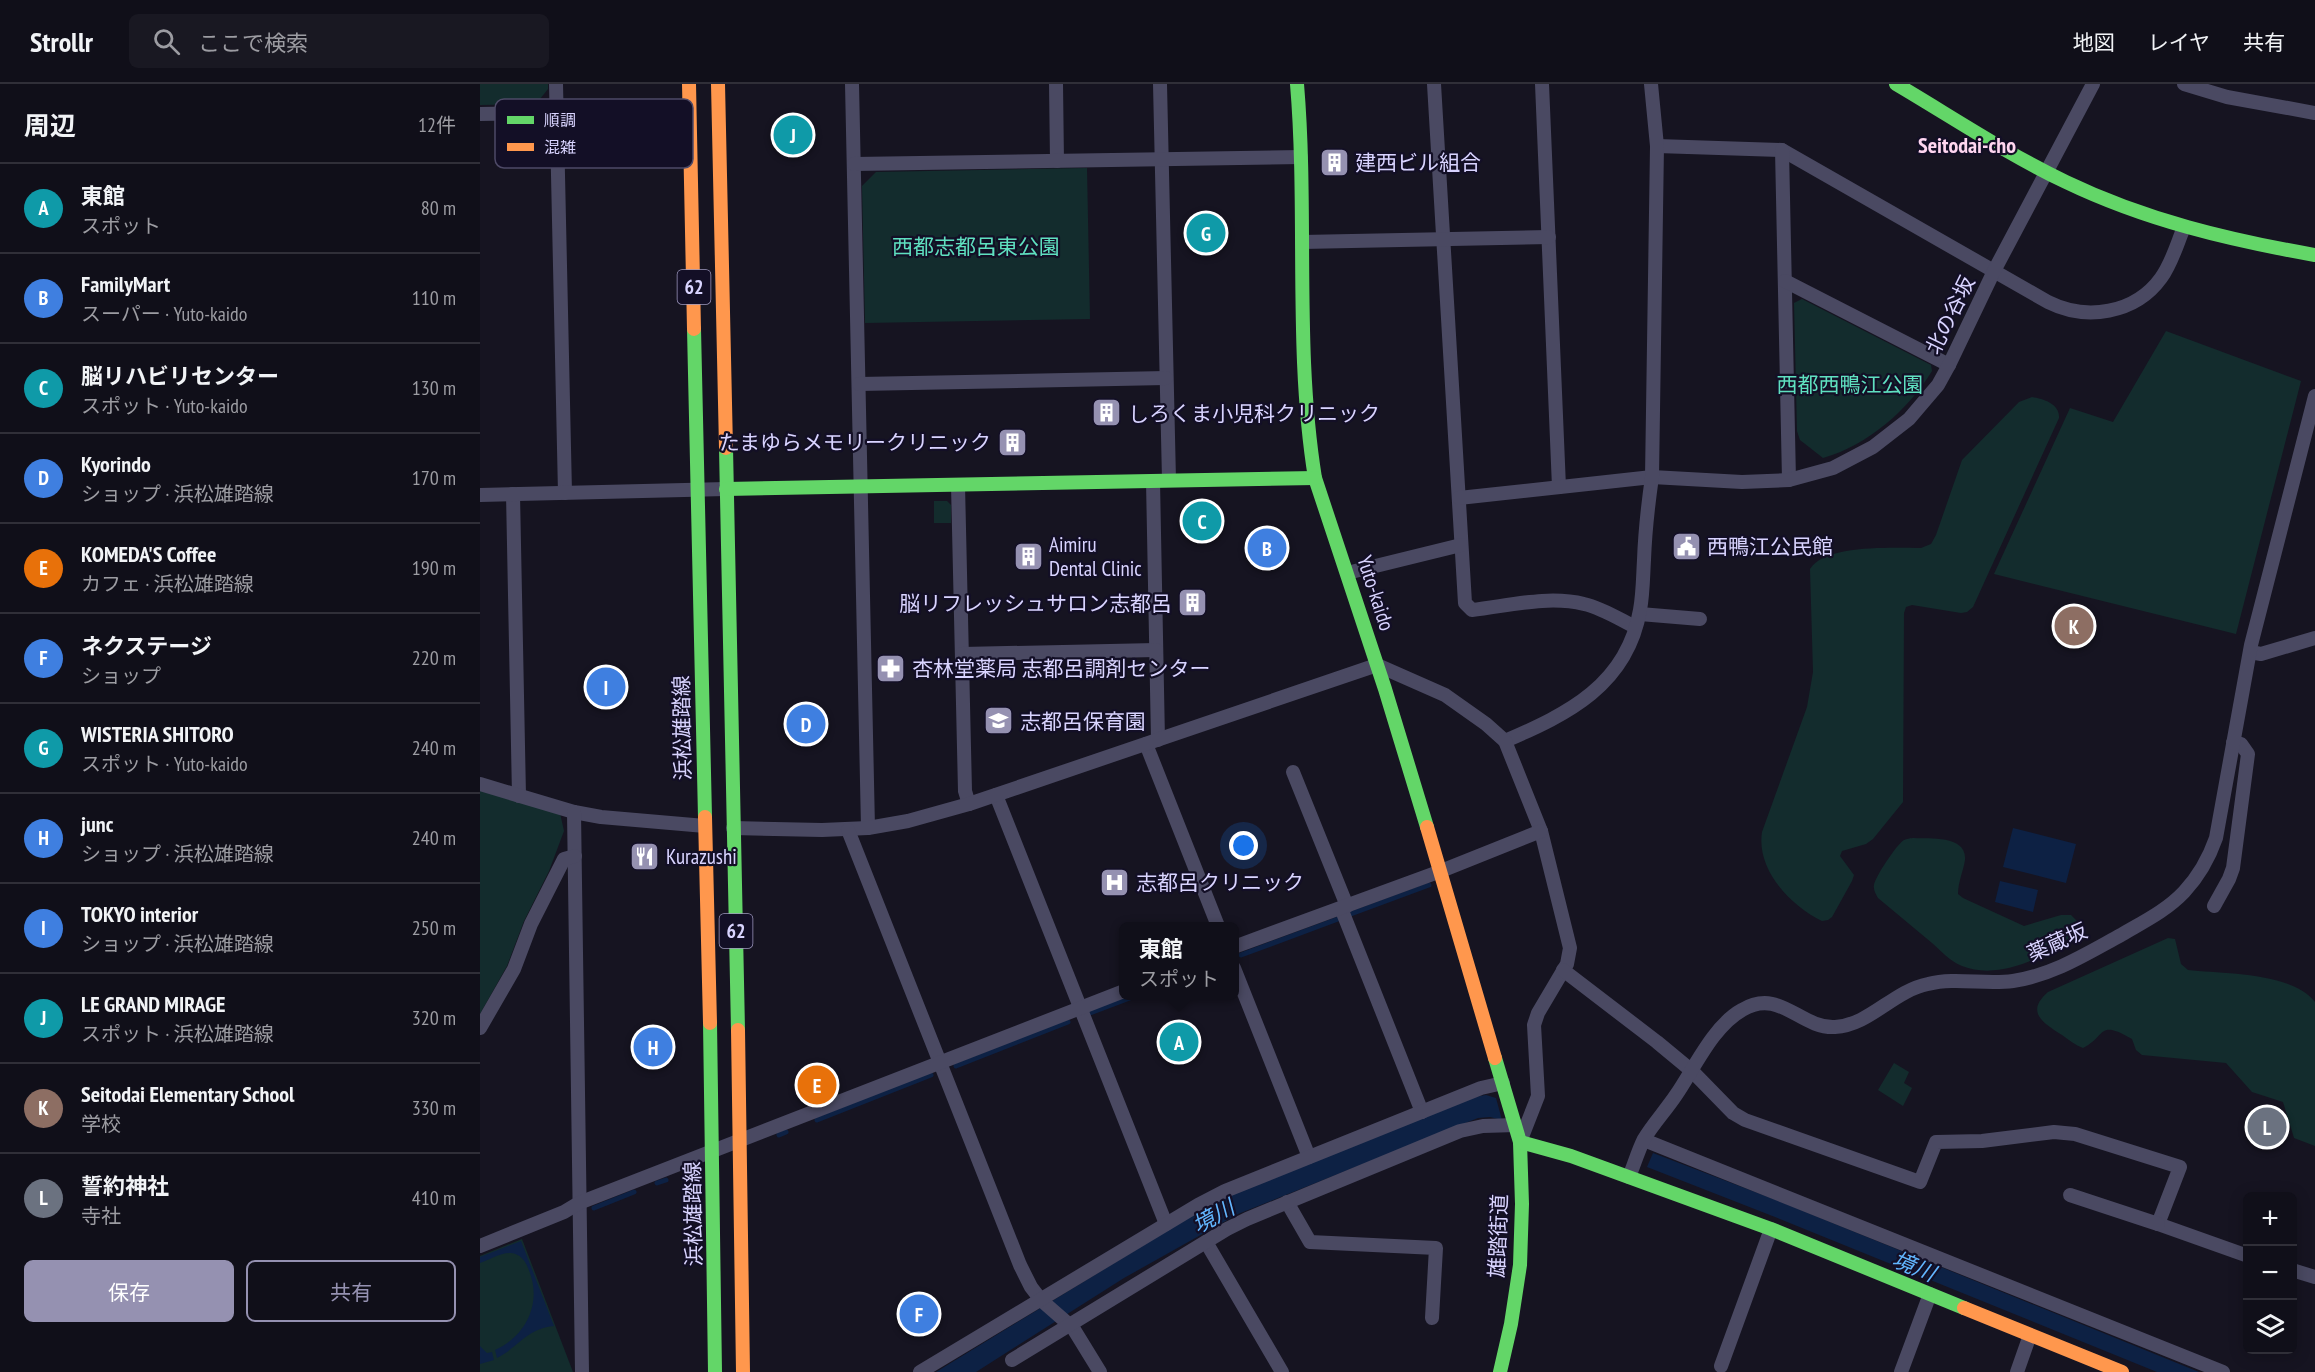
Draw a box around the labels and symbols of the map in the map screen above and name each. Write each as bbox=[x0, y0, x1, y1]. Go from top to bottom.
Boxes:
legend bbox=[495, 99, 693, 168]
text: 順調 bbox=[544, 110, 576, 130]
pin: J bbox=[774, 112, 812, 158]
district label: Seitodai-cho bbox=[1918, 131, 2016, 159]
text: 混雑 bbox=[544, 137, 576, 157]
building icon: 建西ビル組合 bbox=[1318, 146, 1350, 178]
place label: 建西ビル組合 bbox=[1355, 149, 1481, 176]
pin: G bbox=[1186, 210, 1226, 256]
park label: 西都志都呂東公園 bbox=[892, 233, 1060, 260]
road number: 62 bbox=[678, 270, 710, 304]
street label: 北の谷坂 bbox=[1919, 271, 1981, 359]
park label: 西都西鴨江公園 bbox=[1777, 371, 1924, 398]
building icon: しろくま小児科クリニック bbox=[1091, 397, 1123, 429]
place label: しろくま小児科クリニック bbox=[1128, 400, 1380, 427]
building icon: たまゆらメモリークリニック bbox=[996, 426, 1028, 458]
place label: たまゆらメモリークリニック bbox=[719, 429, 991, 456]
pin: C bbox=[1182, 498, 1222, 544]
pin: B bbox=[1248, 526, 1286, 570]
public building icon: 西鴨江公民館 bbox=[1670, 530, 1702, 562]
place label: Aimiru Dental Clinic bbox=[1049, 531, 1142, 582]
place label: 西鴨江公民館 bbox=[1707, 533, 1833, 560]
building icon: Aimiru Dental Clinic bbox=[1012, 540, 1044, 572]
street label: Yuto-kaido bbox=[1351, 552, 1401, 634]
building icon: 脳リフレッシュサロン志都呂 bbox=[1177, 587, 1209, 619]
place label: 脳リフレッシュサロン志都呂 bbox=[899, 590, 1172, 617]
pin: K bbox=[2054, 604, 2094, 648]
pharmacy icon: 杏林堂薬局 志都呂調剤センター bbox=[875, 652, 907, 684]
place label: 杏林堂薬局 志都呂調剤センター bbox=[912, 655, 1210, 682]
pin: I bbox=[586, 664, 626, 710]
street label: 浜松雄踏線 bbox=[668, 675, 696, 781]
pin: D bbox=[786, 702, 826, 746]
school or university icon: 志都呂保育園 bbox=[983, 705, 1015, 737]
place label: 志都呂保育園 bbox=[1020, 708, 1146, 735]
your location bbox=[1229, 831, 1258, 860]
restaurant icon: Kurazushi bbox=[629, 840, 661, 872]
place label: Kurazushi bbox=[666, 843, 737, 870]
hospital icon: 志都呂クリニック bbox=[1099, 866, 1131, 898]
place label: 志都呂クリニック bbox=[1136, 869, 1304, 896]
road number: 62 bbox=[720, 914, 752, 948]
street label: 薬蔵坂 bbox=[2023, 917, 2091, 967]
pin: A bbox=[1160, 1020, 1198, 1064]
pin: H bbox=[634, 1024, 672, 1070]
pin: E bbox=[798, 1062, 836, 1108]
pin: L bbox=[2248, 1104, 2286, 1150]
street label: 浜松雄踏線 bbox=[679, 1161, 707, 1267]
water label: 境川 bbox=[1187, 1192, 1241, 1239]
street label: 雄踏街道 bbox=[1483, 1194, 1513, 1278]
water label: 境川 bbox=[1888, 1245, 1941, 1288]
pin: F bbox=[900, 1292, 938, 1336]

